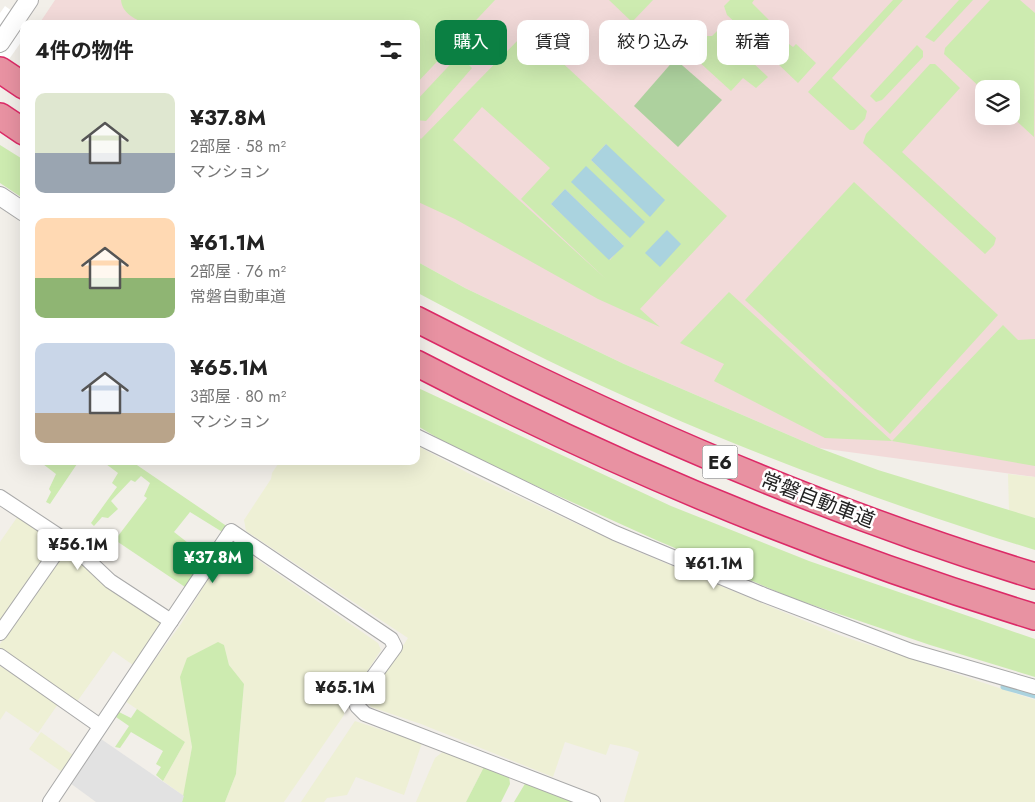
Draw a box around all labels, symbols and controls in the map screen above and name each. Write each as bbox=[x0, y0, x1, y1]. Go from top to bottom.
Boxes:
chip: 購入 bbox=[435, 20, 507, 65]
chip: 賃貸 bbox=[517, 20, 589, 65]
chip: 絞り込み bbox=[599, 20, 707, 65]
chip: 新着 bbox=[717, 20, 789, 65]
text: 4件の物件 bbox=[35, 36, 134, 66]
icon: filters bbox=[377, 36, 405, 64]
map controls bbox=[975, 80, 1020, 125]
button: layers bbox=[975, 80, 1020, 125]
text: ¥37.8M bbox=[190, 103, 266, 133]
icon: home bbox=[75, 113, 135, 173]
text: 2部屋 · 58 m² bbox=[190, 135, 286, 158]
text: マンション bbox=[190, 160, 270, 183]
text: ¥61.1M bbox=[190, 228, 265, 258]
icon: home bbox=[75, 238, 135, 298]
text: 2部屋 · 76 m² bbox=[190, 260, 286, 283]
text: 常磐自動車道 bbox=[190, 285, 286, 308]
text: ¥65.1M bbox=[190, 353, 268, 383]
icon: home bbox=[75, 363, 135, 423]
text: 3部屋 · 80 m² bbox=[190, 385, 286, 408]
text: マンション bbox=[190, 410, 270, 433]
road number: E6 bbox=[702, 446, 738, 478]
street label: 常磐自動車道 bbox=[757, 465, 879, 536]
pin: ¥56.1M bbox=[37, 528, 119, 571]
text: ¥56.1M bbox=[48, 533, 108, 556]
pin: ¥37.8M bbox=[172, 542, 254, 584]
text: ¥37.8M bbox=[184, 546, 242, 569]
pin: ¥61.1M bbox=[673, 548, 755, 590]
text: ¥61.1M bbox=[685, 552, 743, 575]
pin: ¥65.1M bbox=[304, 672, 386, 714]
text: ¥65.1M bbox=[315, 676, 375, 699]

